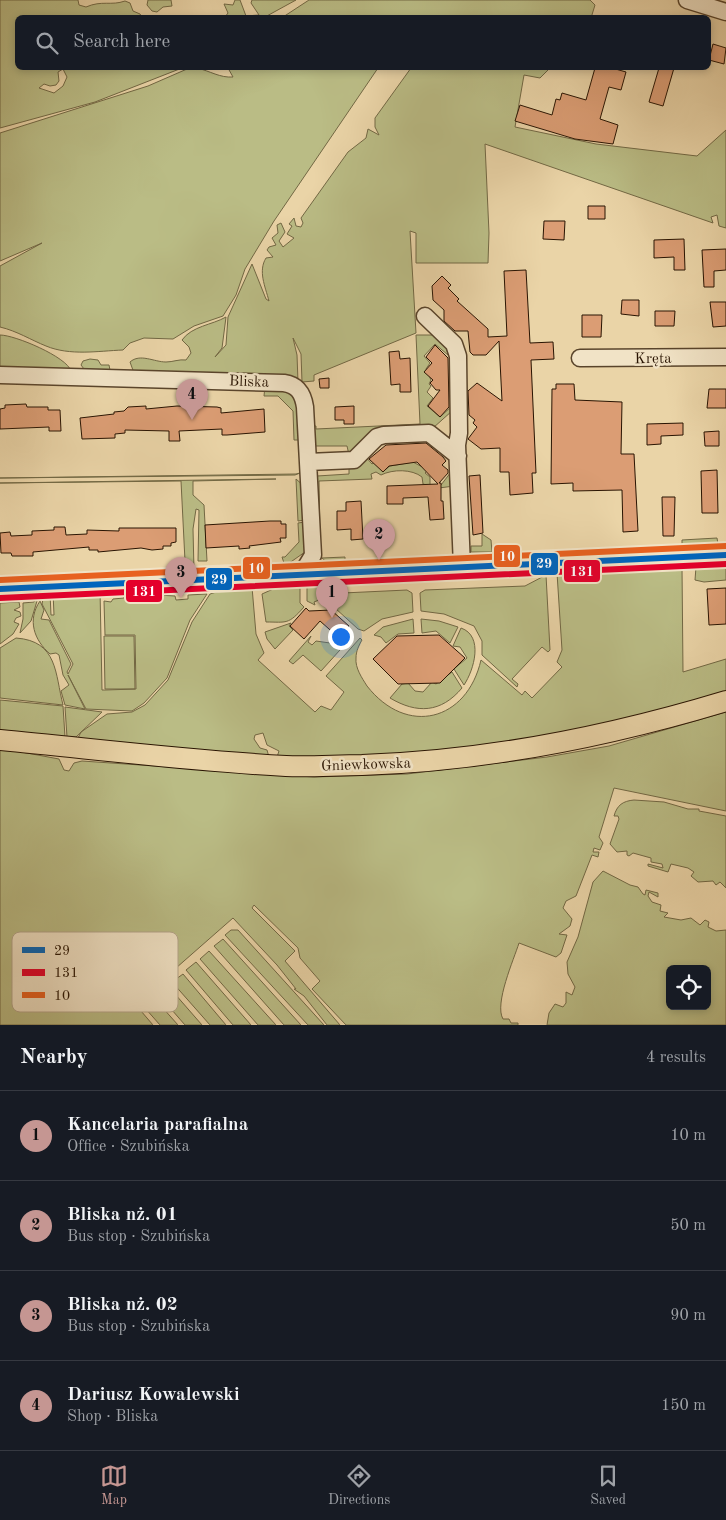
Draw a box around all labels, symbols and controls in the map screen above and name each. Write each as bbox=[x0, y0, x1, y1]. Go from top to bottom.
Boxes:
search box bbox=[15, 15, 711, 70]
icon: search bbox=[33, 29, 61, 57]
text: Search here bbox=[73, 33, 170, 52]
street label: Kręta bbox=[634, 352, 672, 367]
street label: Bliska bbox=[229, 374, 270, 391]
pin: 4 bbox=[176, 379, 208, 420]
pin: 2 bbox=[363, 519, 395, 560]
line badge: 10 bbox=[493, 544, 521, 568]
text: 10 bbox=[499, 550, 515, 564]
line badge: 29 bbox=[530, 552, 559, 576]
line badge: 10 bbox=[242, 556, 271, 580]
pin: 3 bbox=[165, 557, 197, 598]
text: 29 bbox=[536, 557, 552, 571]
line badge: 131 bbox=[563, 559, 601, 583]
text: 10 bbox=[248, 562, 264, 576]
text: 131 bbox=[570, 565, 594, 579]
line badge: 29 bbox=[205, 567, 233, 591]
text: 29 bbox=[211, 573, 227, 587]
pin: 1 bbox=[316, 577, 348, 618]
line badge: 131 bbox=[125, 579, 163, 603]
text: 131 bbox=[132, 585, 156, 599]
your location bbox=[328, 624, 354, 650]
street label: Gniewkowska bbox=[321, 756, 412, 775]
legend bbox=[12, 932, 178, 1012]
text: 29 bbox=[54, 944, 70, 958]
map controls bbox=[666, 965, 711, 1010]
button: locate bbox=[666, 965, 711, 1010]
text: 131 bbox=[54, 966, 78, 980]
text: 10 bbox=[54, 989, 70, 1003]
text: Nearby bbox=[20, 1047, 88, 1068]
text: 4 results bbox=[646, 1050, 706, 1066]
text: Kancelaria parafialna bbox=[67, 1116, 248, 1135]
text: 1 bbox=[31, 1128, 41, 1144]
text: 10 m bbox=[670, 1128, 706, 1144]
text: Office · Szubińska bbox=[67, 1139, 190, 1155]
text: Bliska nż. 01 bbox=[67, 1206, 178, 1225]
text: 2 bbox=[31, 1218, 41, 1234]
text: 50 m bbox=[670, 1218, 706, 1234]
text: Bus stop · Szubińska bbox=[67, 1229, 210, 1245]
text: Bliska nż. 02 bbox=[67, 1296, 178, 1315]
text: 3 bbox=[31, 1308, 41, 1324]
text: 90 m bbox=[670, 1308, 706, 1324]
text: Bus stop · Szubińska bbox=[67, 1319, 210, 1335]
text: Dariusz Kowalewski bbox=[67, 1386, 240, 1405]
text: 4 bbox=[31, 1398, 41, 1414]
text: 150 m bbox=[661, 1398, 706, 1414]
text: Shop · Bliska bbox=[67, 1409, 158, 1425]
tab: Map bbox=[100, 1462, 128, 1509]
tab: Directions bbox=[328, 1462, 390, 1509]
tab: Saved bbox=[590, 1462, 626, 1509]

